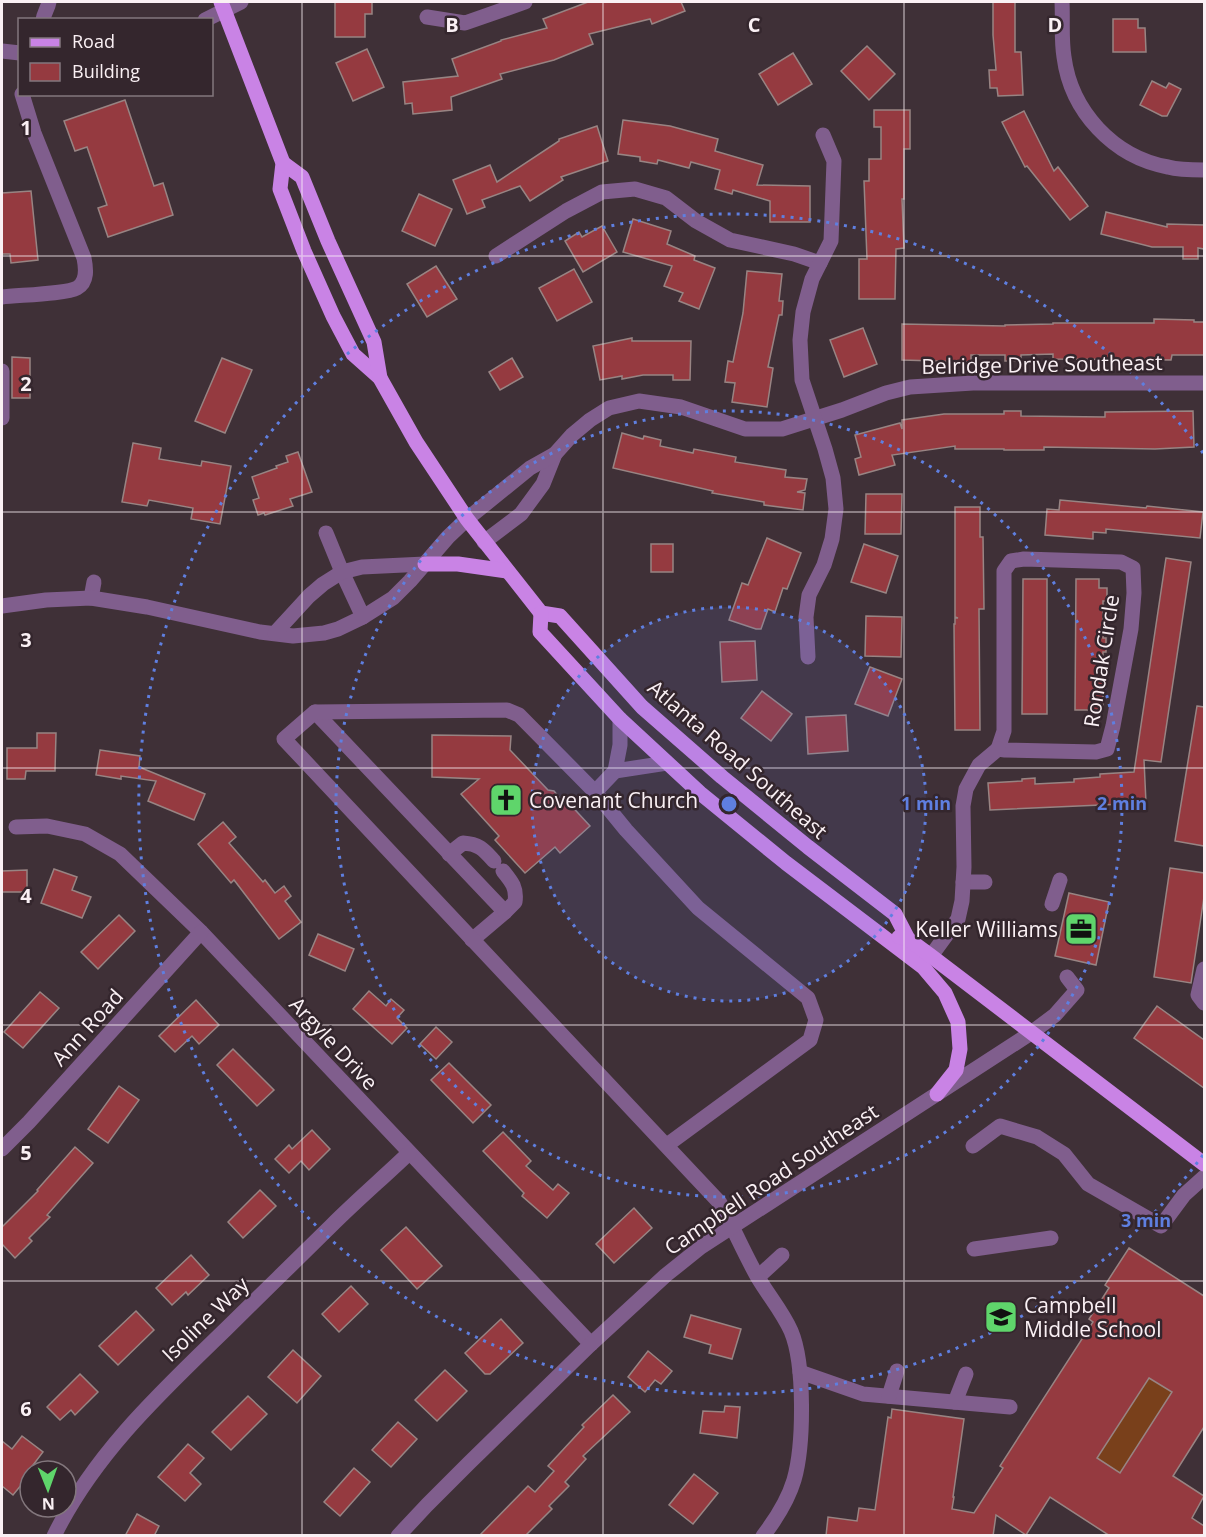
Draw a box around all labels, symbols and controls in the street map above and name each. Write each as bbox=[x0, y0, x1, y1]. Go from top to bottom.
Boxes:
text: B bbox=[445, 11, 459, 38]
text: C bbox=[748, 11, 761, 38]
text: D bbox=[1048, 11, 1062, 38]
legend bbox=[18, 18, 213, 96]
text: Road bbox=[72, 29, 115, 53]
text: Building bbox=[72, 59, 140, 83]
text: 1 bbox=[20, 114, 32, 141]
street label: Belridge Drive Southeast bbox=[921, 348, 1163, 380]
text: 2 bbox=[20, 370, 32, 397]
street label: Rondak Circle bbox=[1077, 593, 1125, 729]
text: 3 bbox=[20, 626, 32, 653]
street label: Atlanta Road Southeast bbox=[642, 673, 834, 845]
church icon: Covenant Church bbox=[488, 782, 524, 818]
place label: Covenant Church bbox=[529, 786, 698, 814]
text: 1 min bbox=[901, 791, 951, 815]
text: 2 min bbox=[1097, 791, 1147, 815]
centre of rings bbox=[719, 794, 739, 814]
text: 4 bbox=[20, 882, 32, 909]
office icon: Keller Williams bbox=[1063, 911, 1099, 947]
place label: Keller Williams bbox=[915, 915, 1058, 943]
street label: Ann Road bbox=[45, 982, 129, 1072]
street label: Argyle Drive bbox=[284, 990, 384, 1096]
street label: Campbell Road Southeast bbox=[659, 1097, 883, 1261]
text: 5 bbox=[20, 1139, 32, 1166]
text: 3 min bbox=[1121, 1208, 1171, 1232]
street label: Isoline Way bbox=[155, 1270, 255, 1368]
place label: Campbell Middle School bbox=[1024, 1291, 1161, 1343]
school or university icon: Campbell Middle School bbox=[983, 1299, 1019, 1335]
text: 6 bbox=[20, 1395, 32, 1422]
north arrow bbox=[18, 1459, 78, 1519]
text: N bbox=[42, 1493, 55, 1515]

